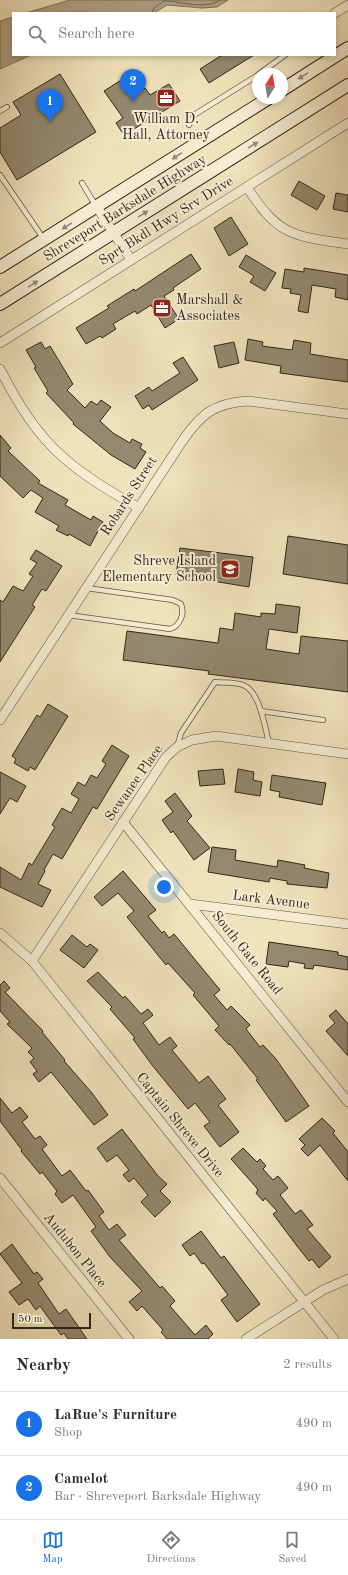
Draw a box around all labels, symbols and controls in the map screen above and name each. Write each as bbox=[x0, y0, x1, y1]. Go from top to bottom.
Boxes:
search box bbox=[12, 12, 336, 56]
icon: search bbox=[26, 23, 48, 45]
text: Search here bbox=[58, 27, 135, 42]
north arrow bbox=[252, 68, 288, 104]
pin: 2 bbox=[120, 69, 146, 102]
one-way arrow bbox=[297, 73, 309, 80]
office icon: William D. Hall, Attorney bbox=[155, 87, 177, 109]
pin: 1 bbox=[37, 89, 63, 122]
place label: William D. Hall, Attorney bbox=[122, 112, 211, 142]
one-way arrow bbox=[248, 141, 258, 149]
street label: Shreveport Barksdale Highway bbox=[41, 152, 209, 264]
one-way arrow bbox=[172, 152, 182, 160]
street label: Sprt Bkdl Hwy Srv Drive bbox=[97, 174, 235, 268]
one-way arrow bbox=[137, 211, 149, 218]
one-way arrow bbox=[61, 222, 73, 229]
one-way arrow bbox=[27, 280, 39, 287]
place label: Marshall & Associates bbox=[176, 293, 243, 323]
office icon: Marshall & Associates bbox=[151, 297, 173, 319]
street label: Robards Street bbox=[98, 454, 160, 538]
place label: Shreve Island Elementary School bbox=[102, 554, 216, 584]
school or university icon: Shreve Island Elementary School bbox=[219, 558, 241, 580]
street label: Sewanee Place bbox=[103, 742, 165, 824]
your location bbox=[154, 877, 174, 897]
street label: Lark Avenue bbox=[232, 888, 310, 912]
street label: South Gate Road bbox=[209, 909, 285, 997]
street label: Captain Shreve Drive bbox=[134, 1070, 226, 1180]
street label: Audubon Place bbox=[41, 1210, 109, 1290]
scale bar bbox=[12, 1311, 91, 1330]
text: 50 m bbox=[18, 1314, 43, 1325]
text: Nearby bbox=[16, 1357, 71, 1374]
text: 2 results bbox=[283, 1358, 332, 1371]
text: LaRue's Furniture bbox=[54, 1408, 177, 1423]
text: 1 bbox=[25, 1417, 33, 1430]
text: 490 m bbox=[295, 1417, 332, 1430]
text: Shop bbox=[54, 1426, 82, 1439]
text: Camelot bbox=[54, 1472, 108, 1487]
text: 2 bbox=[25, 1481, 33, 1494]
text: 490 m bbox=[295, 1481, 332, 1494]
text: Bar · Shreveport Barksdale Highway bbox=[54, 1490, 261, 1503]
tab: Map bbox=[42, 1529, 64, 1567]
tab: Directions bbox=[147, 1529, 195, 1567]
tab: Saved bbox=[278, 1529, 306, 1567]

